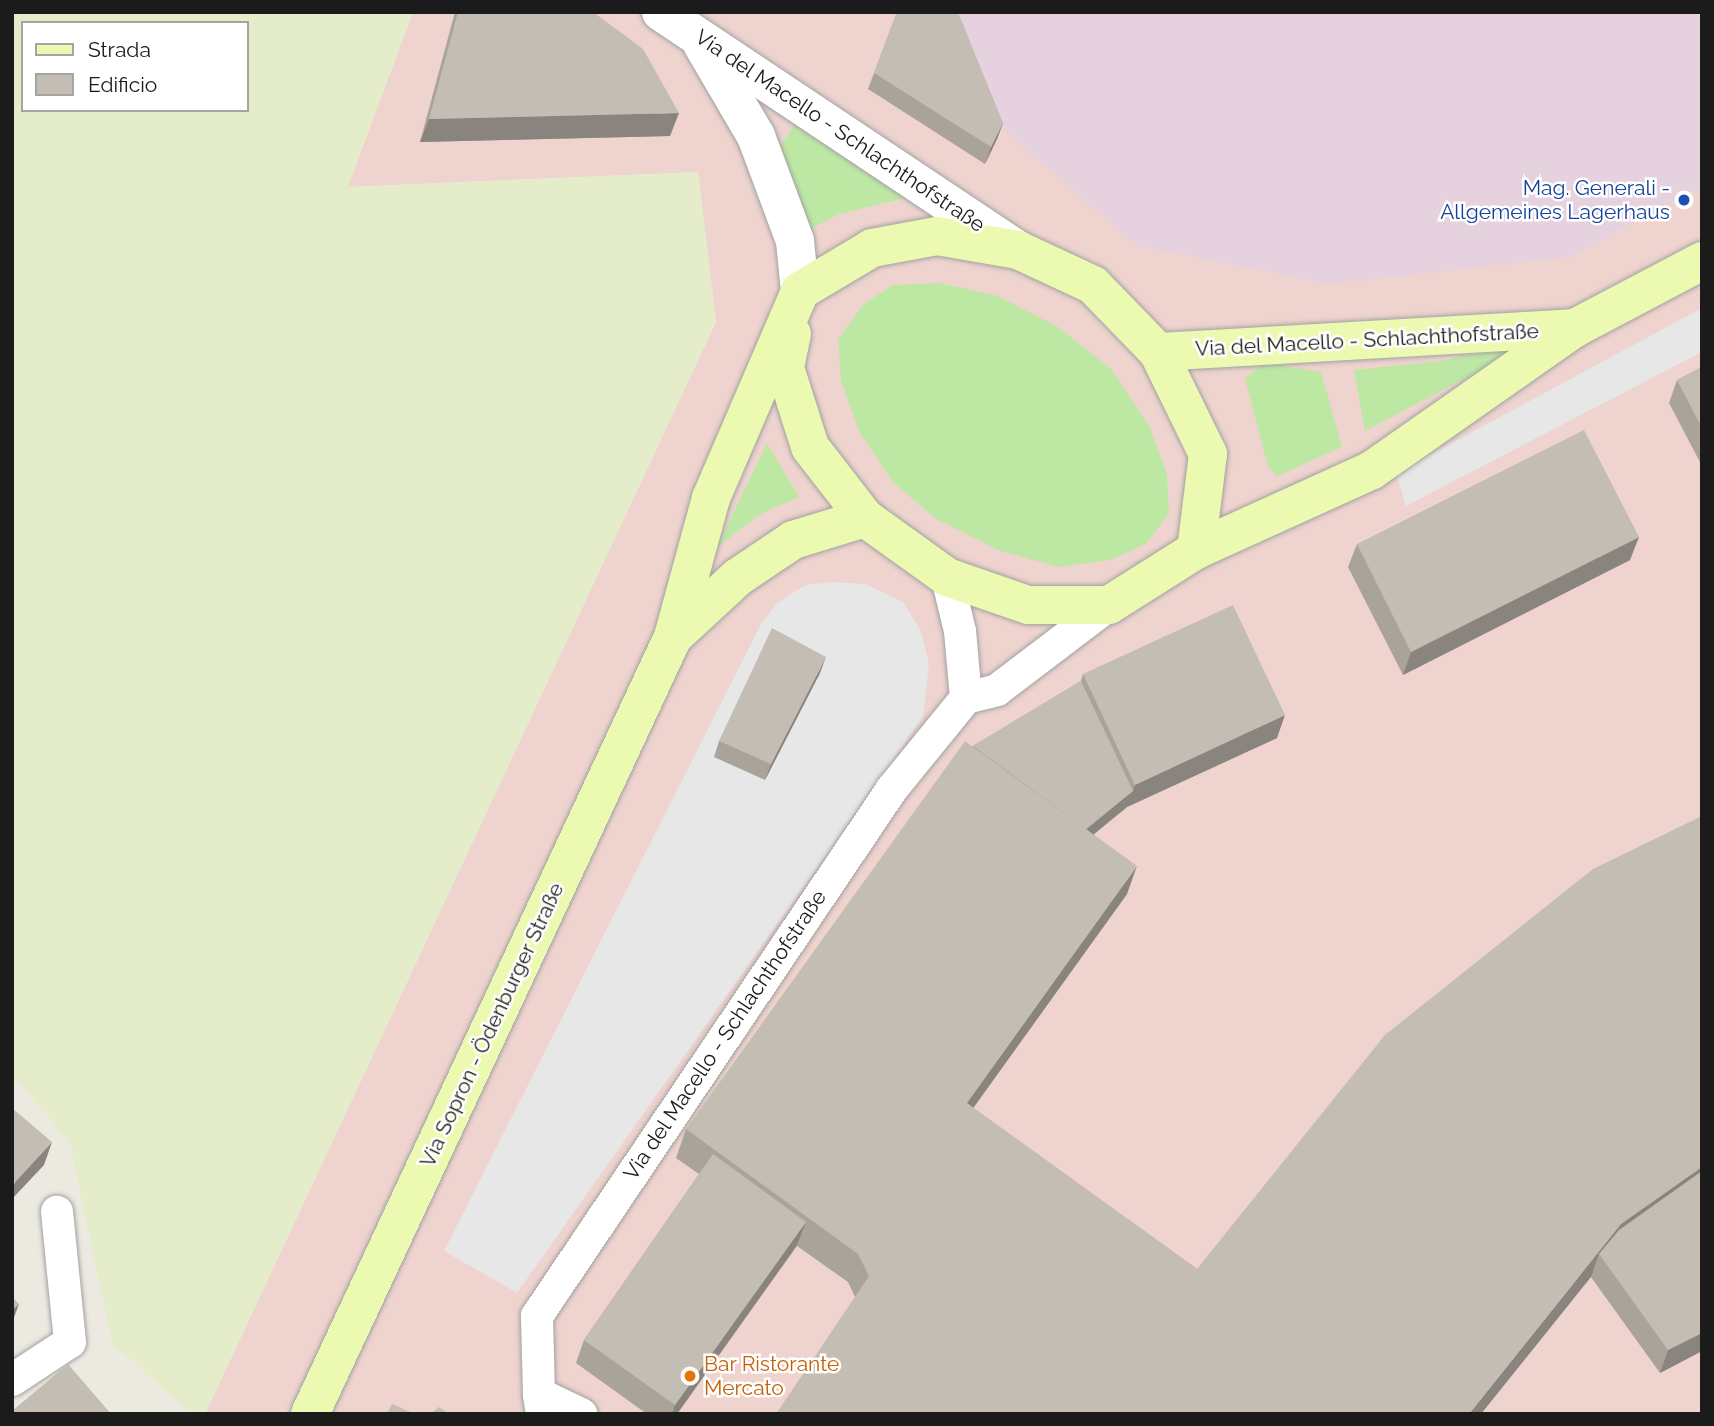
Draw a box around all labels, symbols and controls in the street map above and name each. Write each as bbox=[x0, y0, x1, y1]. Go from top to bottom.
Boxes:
legend bbox=[21, 21, 248, 112]
street label: Via del Macello - Schlachthofstraße bbox=[690, 24, 990, 238]
text: Strada bbox=[88, 37, 151, 62]
text: Edificio bbox=[88, 72, 157, 97]
place label: Mag. Generali - Allgemeines Lagerhaus bbox=[1440, 175, 1670, 225]
marker: Mag. Generali - Allgemeines Lagerhaus bbox=[1676, 192, 1692, 208]
street label: Via del Macello - Schlachthofstraße bbox=[1194, 318, 1540, 362]
street label: Via Sopron - Ödenburger Straße bbox=[415, 879, 569, 1171]
street label: Via del Macello - Schlachthofstraße bbox=[618, 885, 832, 1185]
place label: Bar Ristorante Mercato bbox=[704, 1351, 840, 1401]
marker: Bar Ristorante Mercato bbox=[682, 1368, 698, 1384]

